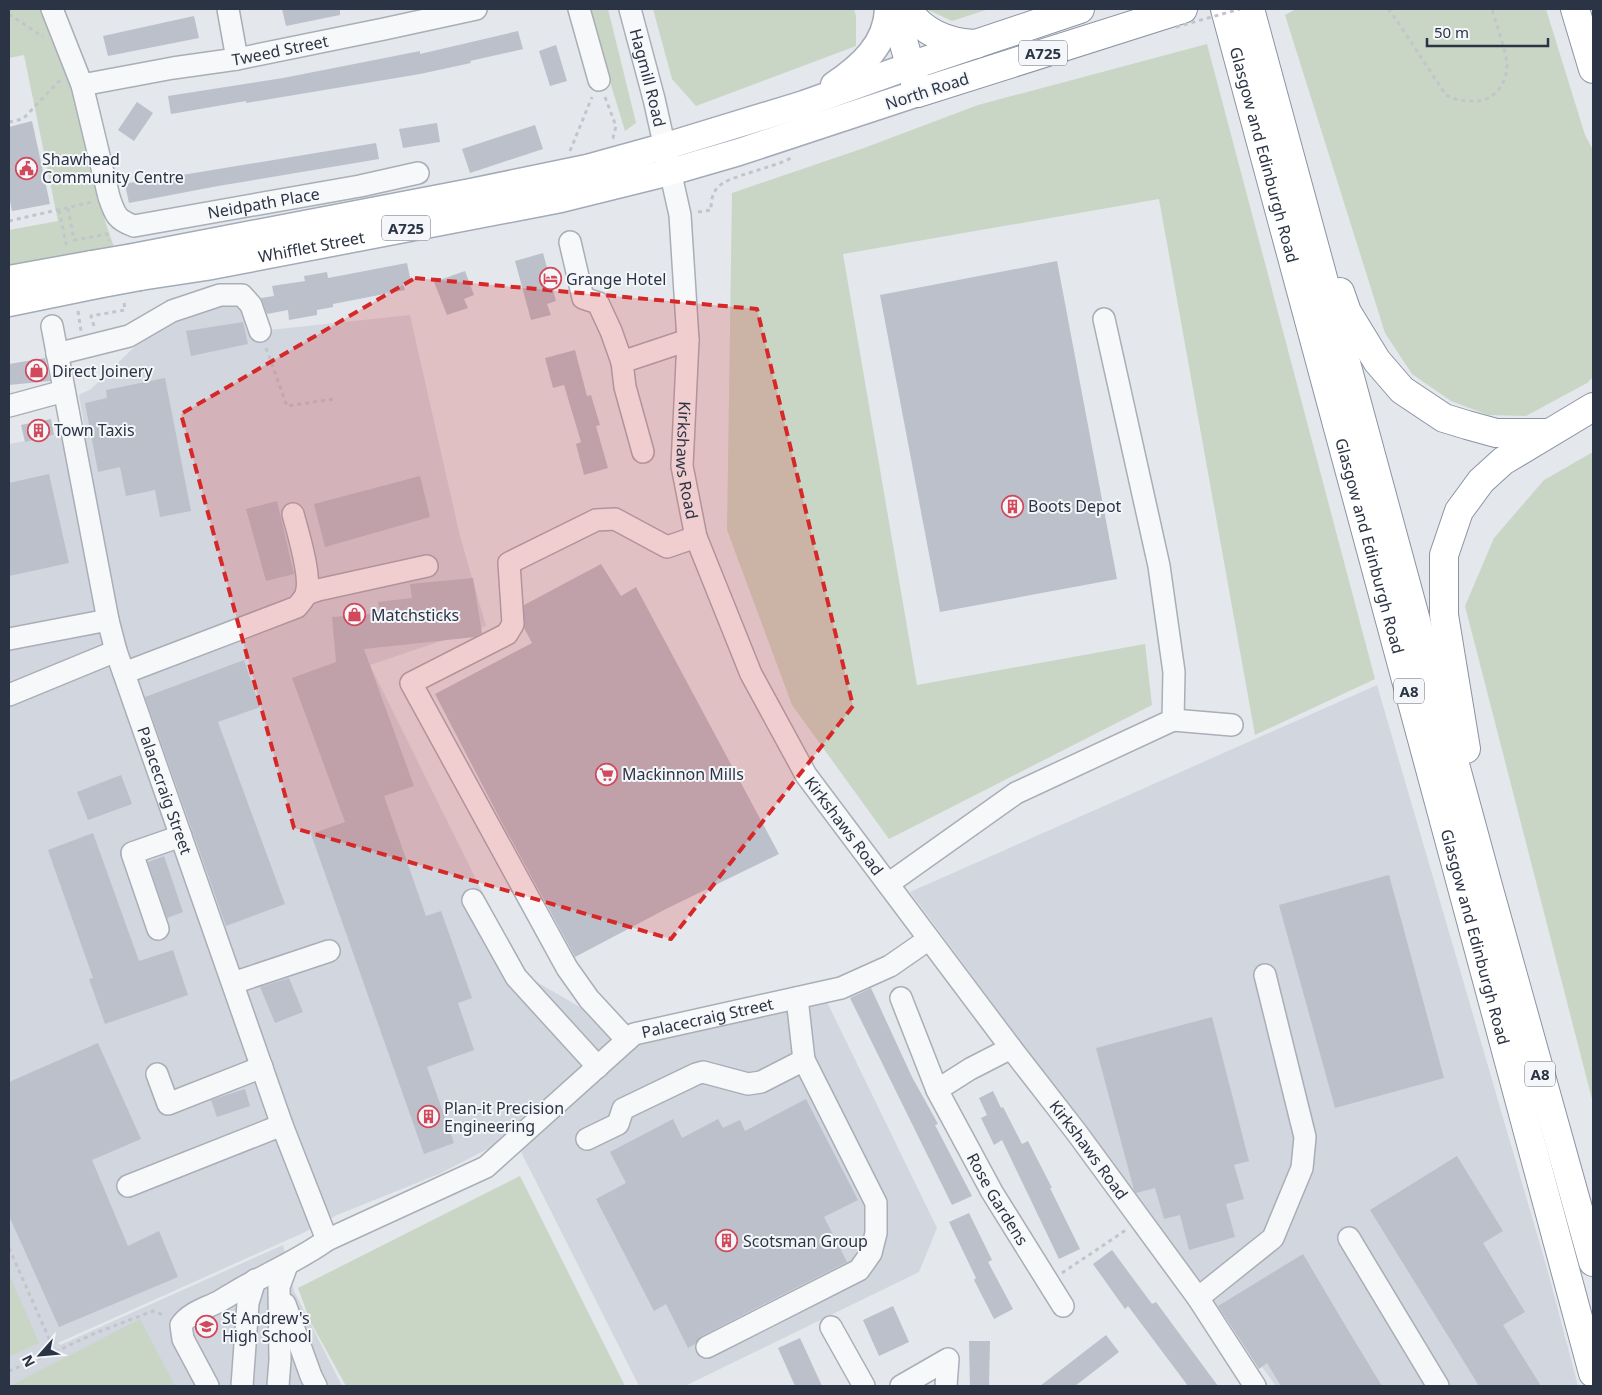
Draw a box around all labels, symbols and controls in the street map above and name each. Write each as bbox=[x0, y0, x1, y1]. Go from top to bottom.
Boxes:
scale bar bbox=[1427, 15, 1548, 47]
text: 50 m bbox=[1434, 22, 1469, 42]
street label: Hagmill Road bbox=[625, 26, 671, 129]
street label: Tweed Street bbox=[230, 30, 330, 71]
road number: A725 bbox=[1019, 40, 1067, 66]
street label: Glasgow and Edinburgh Road bbox=[1225, 44, 1304, 265]
street label: North Road bbox=[882, 67, 972, 115]
place label: Shawhead Community Centre bbox=[42, 148, 184, 188]
public building icon: Shawhead Community Centre bbox=[14, 156, 38, 180]
street label: Neidpath Place bbox=[206, 182, 321, 224]
road number: A725 bbox=[382, 216, 430, 240]
street label: Whifflet Street bbox=[256, 226, 367, 268]
hotel icon: Grange Hotel bbox=[538, 267, 562, 291]
place label: Grange Hotel bbox=[566, 268, 666, 290]
shop icon: Direct Joinery bbox=[24, 359, 48, 383]
place label: Direct Joinery bbox=[52, 360, 153, 382]
street label: Kirkshaws Road bbox=[671, 401, 703, 521]
building icon: Town Taxis bbox=[26, 418, 50, 442]
place label: Town Taxis bbox=[54, 419, 135, 441]
street label: Glasgow and Edinburgh Road bbox=[1330, 435, 1409, 656]
building icon: Boots Depot bbox=[1000, 494, 1024, 518]
place label: Boots Depot bbox=[1028, 495, 1122, 517]
shop icon: Matchsticks bbox=[343, 603, 367, 627]
place label: Matchsticks bbox=[371, 604, 459, 626]
road number: A8 bbox=[1394, 678, 1424, 704]
street label: Palacecraig Street bbox=[132, 723, 197, 858]
supermarket icon: Mackinnon Mills bbox=[594, 762, 618, 786]
place label: Mackinnon Mills bbox=[622, 763, 744, 785]
street label: Kirkshaws Road bbox=[800, 772, 889, 880]
street label: Glasgow and Edinburgh Road bbox=[1436, 826, 1515, 1047]
street label: Palacecraig Street bbox=[639, 992, 776, 1043]
road number: A8 bbox=[1525, 1062, 1555, 1086]
street label: Kirkshaws Road bbox=[1045, 1096, 1133, 1204]
place label: Plan-it Precision Engineering bbox=[444, 1097, 564, 1137]
building icon: Plan-it Precision Engineering bbox=[416, 1105, 440, 1129]
street label: Rose Gardens bbox=[962, 1149, 1034, 1249]
building icon: Scotsman Group bbox=[715, 1229, 739, 1253]
place label: Scotsman Group bbox=[743, 1230, 868, 1252]
place label: St Andrew's High School bbox=[222, 1307, 312, 1347]
school or university icon: St Andrew's High School bbox=[194, 1315, 218, 1339]
north arrow bbox=[15, 1330, 65, 1380]
text: N bbox=[17, 1352, 39, 1371]

